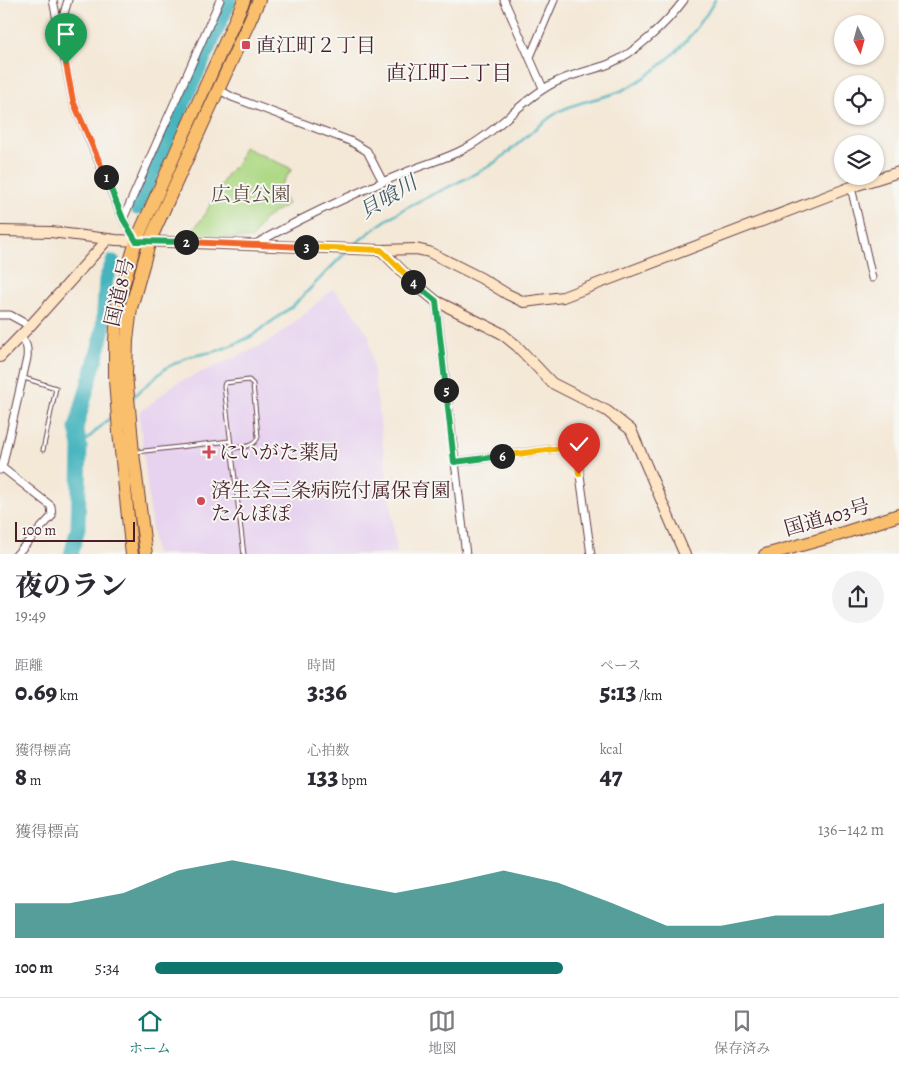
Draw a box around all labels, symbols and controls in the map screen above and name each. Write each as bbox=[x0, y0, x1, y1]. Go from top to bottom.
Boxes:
pin bbox=[45, 13, 87, 64]
north arrow bbox=[834, 15, 884, 65]
map controls bbox=[834, 15, 884, 185]
icon: arrive bbox=[52, 20, 80, 48]
place label: 直江町２丁目 bbox=[256, 32, 376, 59]
marker: 直江町２丁目 bbox=[240, 39, 252, 51]
district label: 直江町二丁目 bbox=[386, 59, 512, 87]
button: locate bbox=[834, 75, 884, 125]
button: layers bbox=[834, 135, 884, 185]
pin: 1 bbox=[94, 164, 118, 190]
text: 1 bbox=[104, 168, 109, 187]
water label: 貝喰川 bbox=[354, 168, 424, 225]
park label: 広貞公園 bbox=[211, 181, 291, 208]
pin: 2 bbox=[174, 230, 198, 254]
text: 2 bbox=[183, 233, 190, 252]
pin: 3 bbox=[294, 234, 318, 260]
text: 3 bbox=[303, 238, 310, 257]
street label: 国道8号 bbox=[98, 255, 140, 329]
pin: 4 bbox=[400, 270, 426, 294]
text: 4 bbox=[410, 273, 417, 292]
pin: 5 bbox=[434, 378, 458, 402]
text: 5 bbox=[444, 381, 449, 400]
pin bbox=[558, 423, 600, 474]
icon: check bbox=[565, 430, 593, 458]
place label: にいがた薬局 bbox=[219, 439, 339, 466]
pin: 6 bbox=[490, 444, 514, 468]
marker: にいがた薬局 bbox=[203, 446, 215, 458]
text: 6 bbox=[499, 447, 506, 466]
place label: 済生会三条病院付属保育園 たんぽぽ bbox=[211, 477, 451, 527]
street label: 国道403号 bbox=[781, 492, 873, 543]
marker: 済生会三条病院付属保育園 たんぽぽ bbox=[195, 495, 207, 507]
scale bar bbox=[15, 520, 135, 543]
text: 100 m bbox=[22, 521, 56, 540]
text: 夜のラン bbox=[15, 567, 127, 605]
button: share bbox=[832, 571, 884, 623]
text: 19:49 bbox=[15, 605, 46, 627]
text: 距離 bbox=[15, 656, 43, 675]
text: 時間 bbox=[307, 656, 335, 675]
text: ペース bbox=[600, 656, 641, 675]
text: 0.69 bbox=[15, 675, 57, 709]
text: 3:36 bbox=[307, 675, 347, 709]
text: 5:13 bbox=[600, 675, 636, 709]
text: km bbox=[57, 686, 78, 705]
text: /km bbox=[636, 686, 662, 705]
text: kcal bbox=[600, 740, 622, 759]
text: 獲得標高 bbox=[15, 741, 71, 760]
text: 心拍数 bbox=[307, 741, 349, 760]
text: 47 bbox=[600, 759, 622, 793]
text: 8 bbox=[15, 760, 27, 794]
text: 133 bbox=[307, 760, 338, 794]
text: m bbox=[27, 771, 41, 790]
text: bpm bbox=[338, 771, 367, 790]
text: 136–142 m bbox=[818, 819, 884, 841]
text: 獲得標高 bbox=[15, 821, 79, 843]
text: 100 m bbox=[15, 957, 53, 979]
text: 5:34 bbox=[95, 957, 120, 979]
tab: ホーム bbox=[129, 1007, 171, 1058]
tab: 地図 bbox=[428, 1007, 456, 1058]
tab: 保存済み bbox=[714, 1007, 770, 1058]

